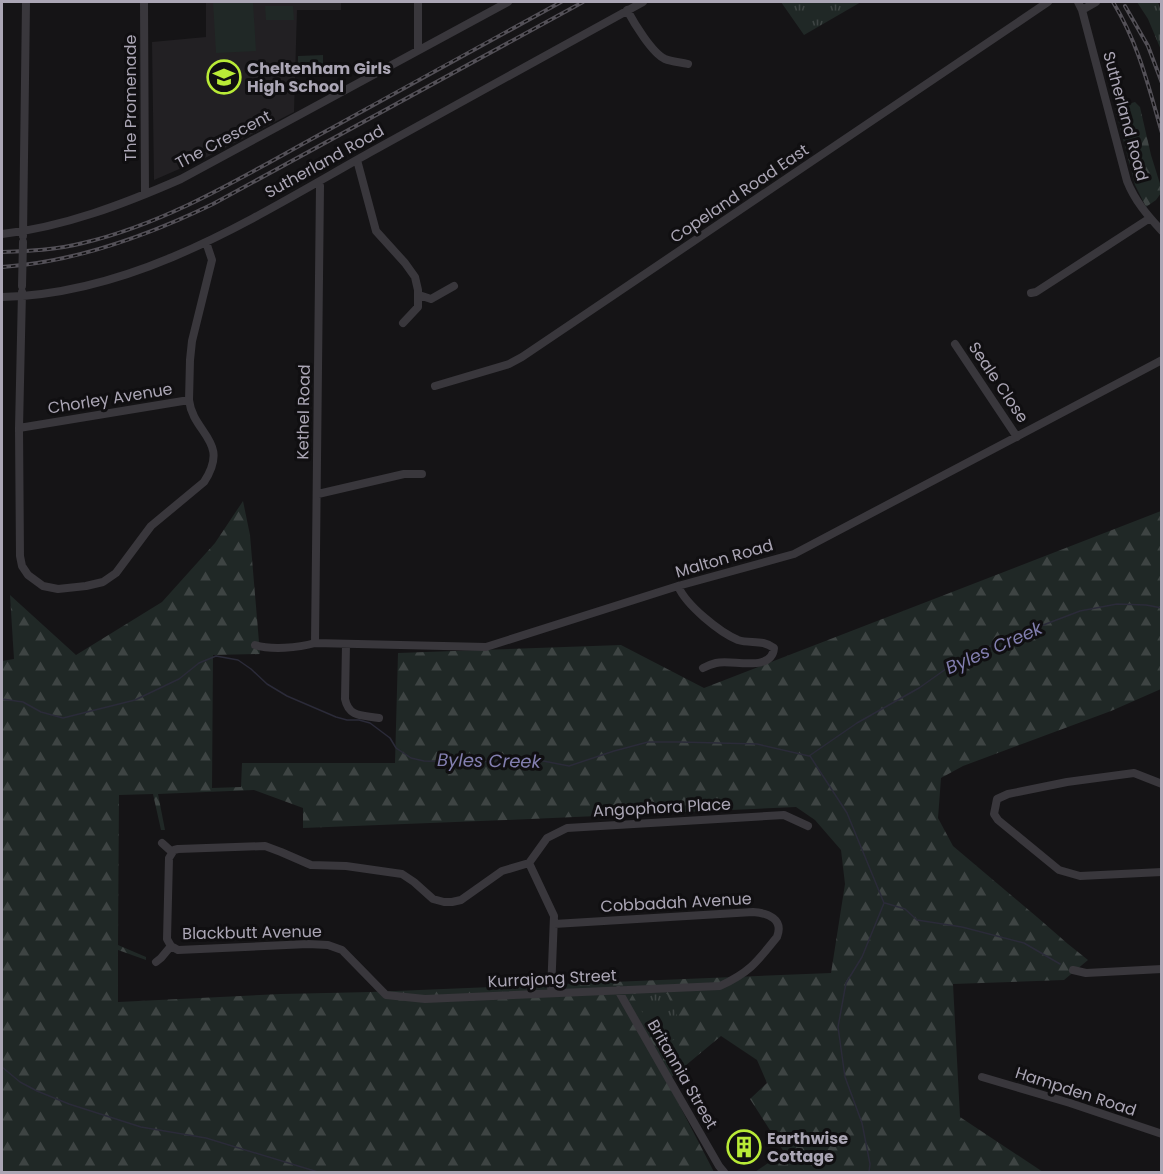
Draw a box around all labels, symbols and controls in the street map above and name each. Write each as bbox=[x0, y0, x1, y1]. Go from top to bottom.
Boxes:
street label: The Promenade bbox=[119, 35, 142, 161]
street label: Sutherland Road bbox=[1097, 49, 1154, 183]
place label: Cheltenham Girls High School bbox=[247, 57, 391, 98]
school or university icon: Cheltenham Girls High School bbox=[206, 59, 242, 95]
street label: The Crescent bbox=[171, 104, 275, 174]
street label: Sutherland Road bbox=[260, 119, 388, 204]
street label: Copeland Road East bbox=[665, 138, 813, 248]
street label: Seale Close bbox=[963, 337, 1034, 427]
street label: Kethel Road bbox=[291, 364, 316, 460]
street label: Chorley Avenue bbox=[46, 377, 174, 420]
street label: Malton Road bbox=[673, 534, 776, 583]
water label: Byles Creek bbox=[941, 615, 1047, 680]
water label: Byles Creek bbox=[437, 747, 542, 774]
street label: Angophora Place bbox=[592, 792, 732, 823]
street label: Cobbadah Avenue bbox=[600, 887, 752, 918]
street label: Blackbutt Avenue bbox=[182, 920, 322, 945]
street label: Kurrajong Street bbox=[487, 964, 617, 993]
street label: Britannia Street bbox=[642, 1015, 723, 1133]
street label: Hampden Road bbox=[1012, 1061, 1139, 1122]
place label: Earthwise Cottage bbox=[767, 1127, 848, 1168]
building icon: Earthwise Cottage bbox=[726, 1129, 762, 1165]

